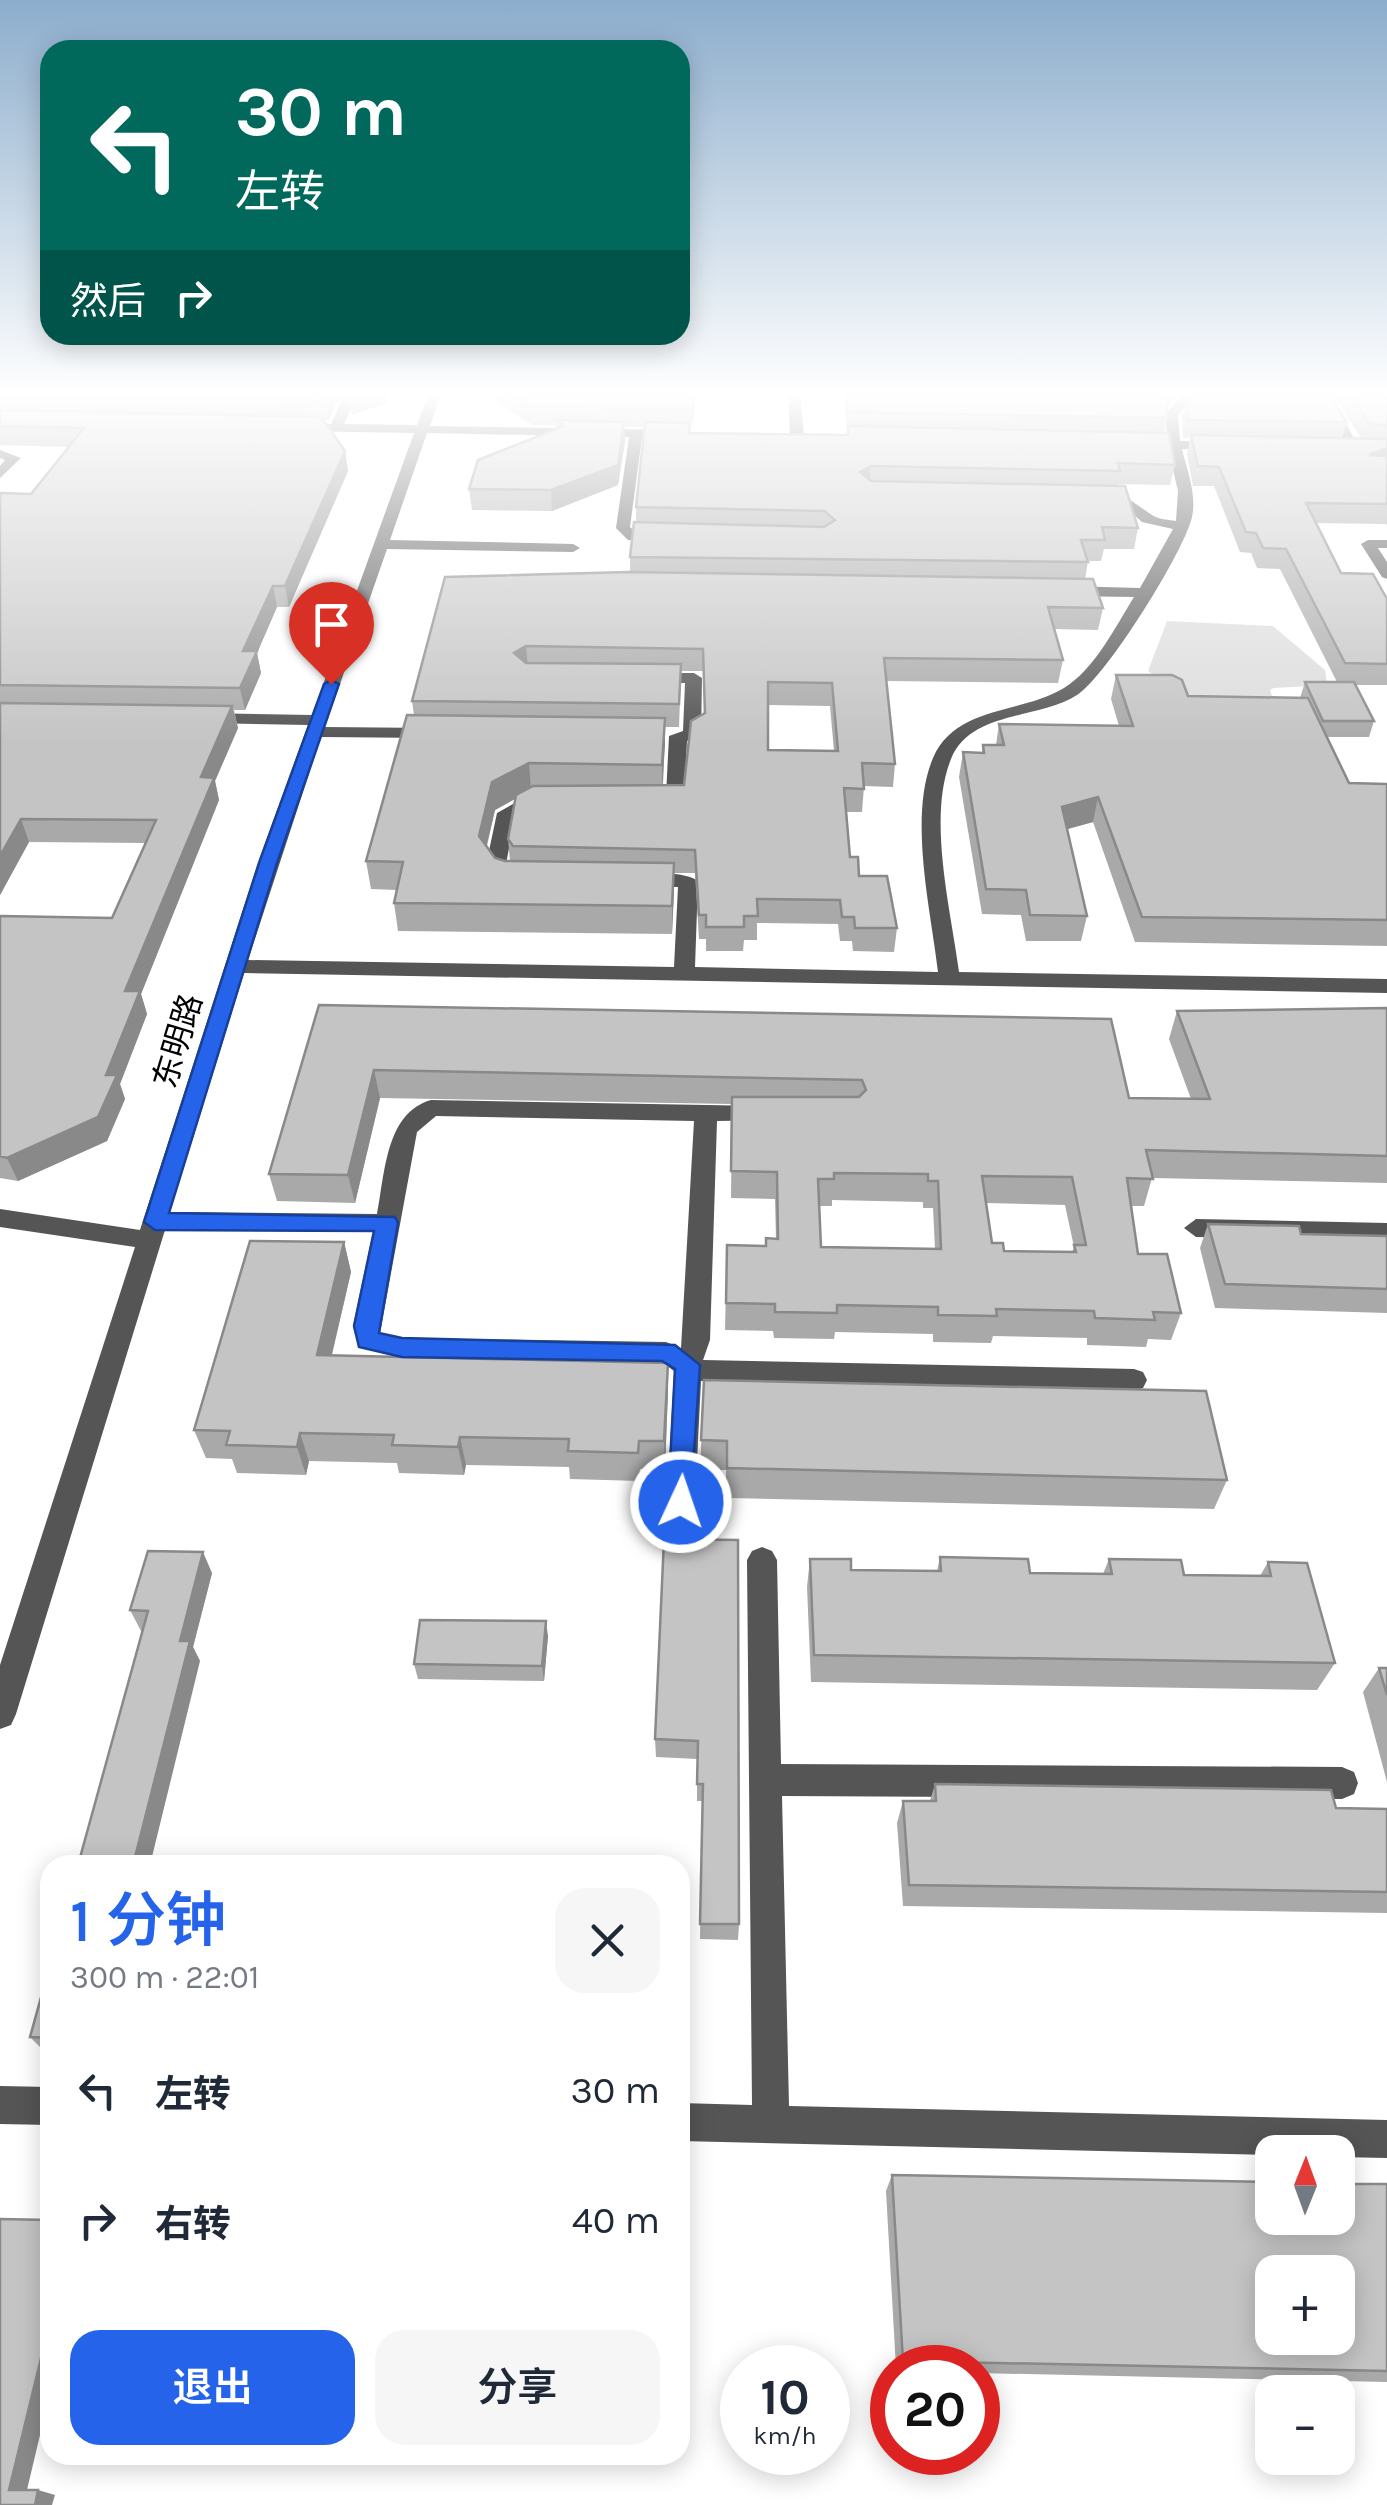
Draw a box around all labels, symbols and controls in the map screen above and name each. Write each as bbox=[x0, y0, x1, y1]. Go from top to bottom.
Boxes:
text: 30 m bbox=[235, 71, 407, 153]
icon: left bbox=[70, 80, 200, 210]
text: 左转 bbox=[235, 166, 325, 218]
icon: right bbox=[166, 270, 221, 325]
text: 然后 bbox=[70, 279, 146, 324]
pin bbox=[289, 582, 374, 685]
icon: arrive bbox=[304, 597, 359, 652]
street label: 东明路 bbox=[146, 990, 210, 1092]
position arrow bbox=[629, 1450, 733, 1554]
text: 1 分钟 bbox=[70, 1886, 226, 1956]
button: close bbox=[555, 1888, 660, 1993]
text: 300 m · 22:01 bbox=[70, 1959, 259, 1996]
icon: left bbox=[70, 2063, 125, 2118]
text: 30 m bbox=[570, 2068, 660, 2113]
text: 左转 bbox=[155, 2072, 231, 2117]
north arrow bbox=[1255, 2135, 1355, 2235]
map controls bbox=[1255, 2135, 1355, 2475]
icon: right bbox=[70, 2193, 125, 2248]
text: 40 m bbox=[572, 2198, 660, 2243]
text: 右转 bbox=[155, 2202, 231, 2247]
button: + bbox=[1255, 2255, 1355, 2355]
button: 退出 bbox=[70, 2330, 355, 2445]
button: 分享 bbox=[375, 2330, 660, 2445]
speed limit sign: 20 bbox=[870, 2345, 1000, 2475]
text: 10 bbox=[760, 2368, 810, 2427]
button: − bbox=[1255, 2375, 1355, 2475]
text: km/h bbox=[753, 2421, 817, 2450]

